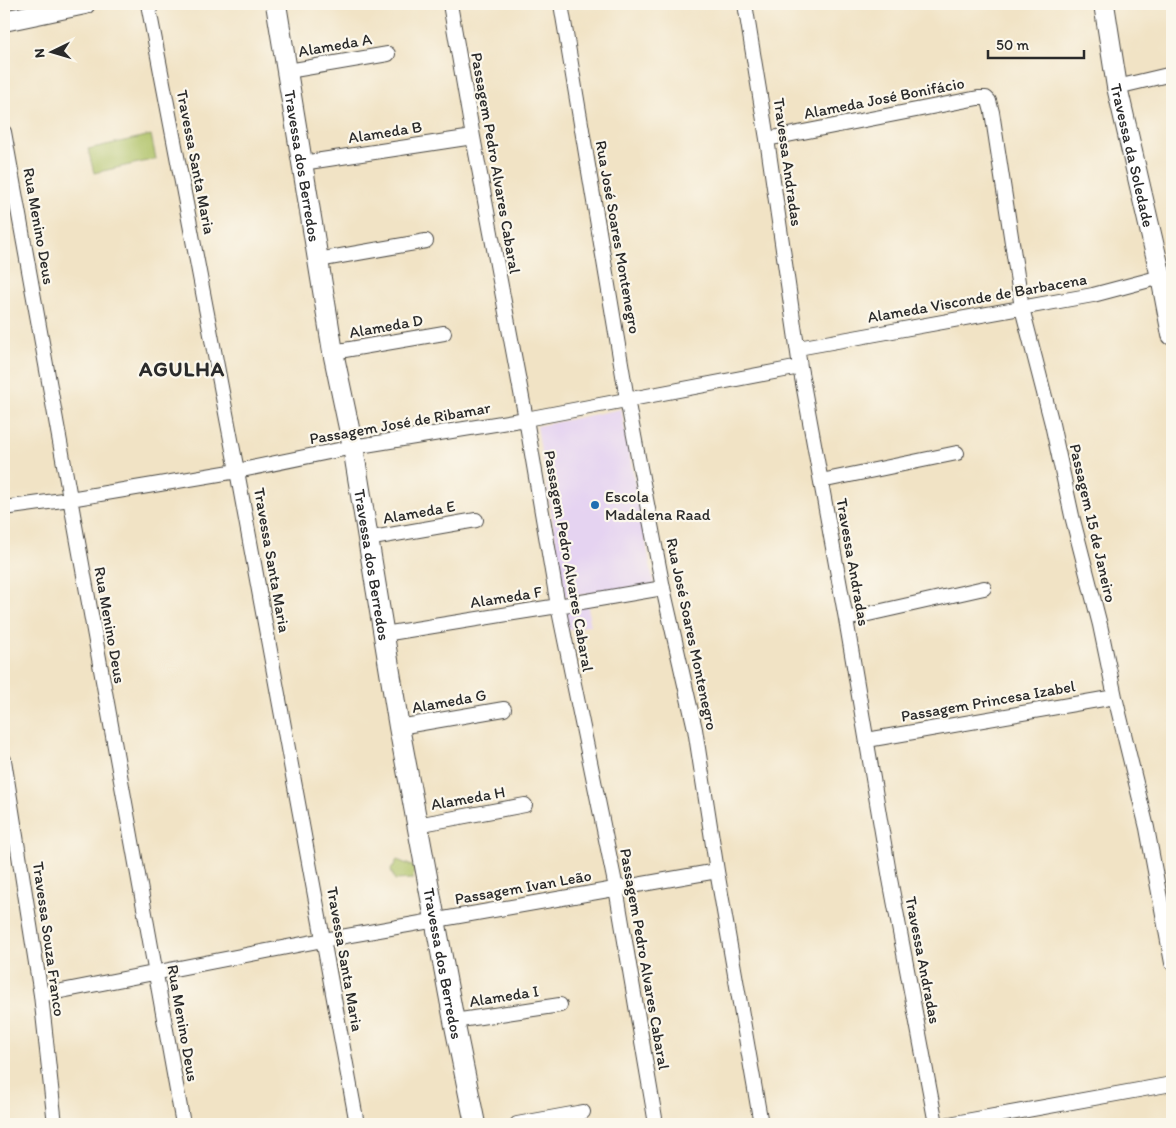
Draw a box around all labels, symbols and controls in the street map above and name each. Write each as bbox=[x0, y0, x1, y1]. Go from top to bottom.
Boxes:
north arrow bbox=[28, 28, 78, 78]
scale bar bbox=[988, 28, 1085, 60]
street label: Alameda A bbox=[297, 29, 373, 61]
text: 50 m bbox=[996, 36, 1029, 54]
text: N bbox=[31, 48, 48, 59]
street label: Passagem Pedro Alvares Cabaral bbox=[467, 51, 525, 275]
street label: Alameda José Bonifácio bbox=[802, 73, 966, 123]
street label: Travessa da Soledade bbox=[1107, 81, 1159, 229]
street label: Travessa Santa Maria bbox=[173, 88, 219, 236]
street label: Travessa dos Berredos bbox=[281, 89, 324, 243]
street label: Travessa Andradas bbox=[770, 97, 806, 227]
street label: Alameda B bbox=[347, 117, 423, 147]
street label: Rua José Soares Montenegro bbox=[592, 139, 644, 335]
street label: Rua Menino Deus bbox=[19, 166, 59, 286]
street label: Alameda Visconde de Barbacena bbox=[866, 269, 1088, 327]
street label: Alameda D bbox=[348, 310, 425, 342]
district label: AGULHA bbox=[138, 356, 225, 381]
street label: Passagem José de Ribamar bbox=[308, 398, 493, 448]
street label: Passagem 15 de Janeiro bbox=[1065, 442, 1121, 604]
street label: Passagem Pedro Alvares Cabaral bbox=[540, 449, 598, 673]
street label: Travessa Santa Maria bbox=[250, 486, 294, 634]
street label: Travessa dos Berredos bbox=[351, 487, 394, 642]
place label: Escola Madalena Raad bbox=[605, 487, 711, 524]
street label: Alameda E bbox=[381, 496, 457, 528]
street label: Travessa Andradas bbox=[832, 497, 874, 627]
marker: Escola Madalena Raad bbox=[589, 499, 601, 511]
street label: Rua José Soares Montenegro bbox=[662, 536, 722, 732]
street label: Rua Menino Deus bbox=[90, 565, 130, 685]
street label: Alameda F bbox=[469, 582, 544, 612]
street label: Passagem Princesa Izabel bbox=[899, 676, 1077, 726]
street label: Alameda G bbox=[410, 685, 488, 717]
street label: Alameda H bbox=[429, 782, 507, 814]
street label: Passagem Pedro Alvares Cabaral bbox=[616, 847, 674, 1071]
street label: Travessa Souza Franco bbox=[29, 860, 69, 1018]
street label: Passagem Ivan Leão bbox=[453, 866, 593, 908]
street label: Travessa Santa Maria bbox=[323, 885, 367, 1033]
street label: Travessa dos Berredos bbox=[420, 886, 467, 1041]
street label: Travessa Andradas bbox=[901, 895, 945, 1025]
street label: Rua Menino Deus bbox=[163, 963, 203, 1083]
street label: Alameda I bbox=[468, 981, 540, 1011]

